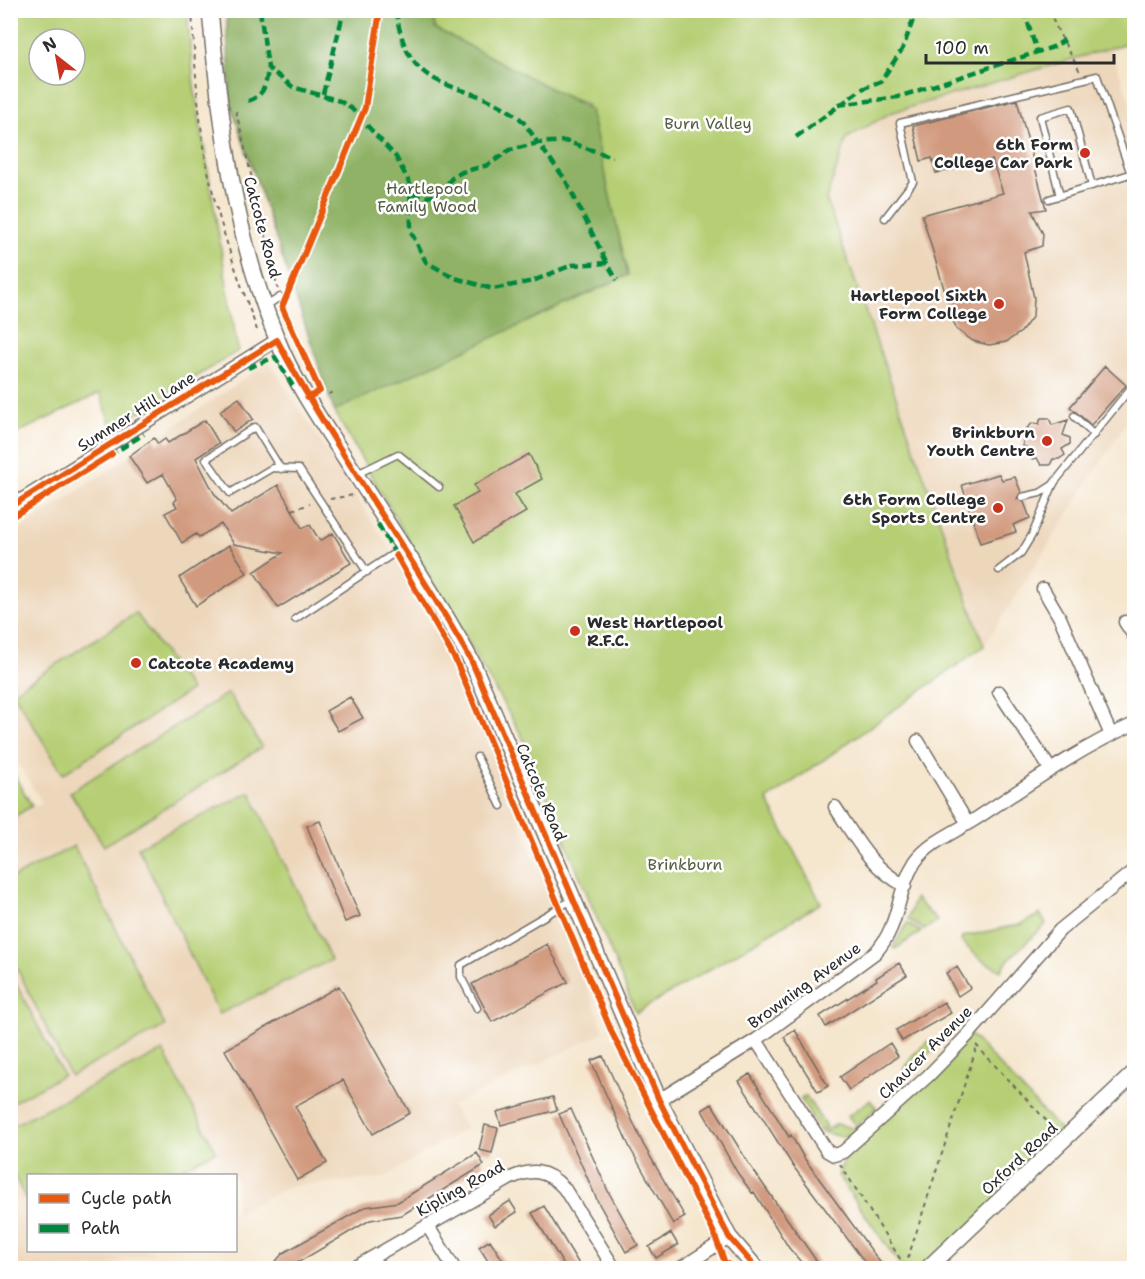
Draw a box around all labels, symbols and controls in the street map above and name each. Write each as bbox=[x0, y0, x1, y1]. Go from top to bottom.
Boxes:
north arrow bbox=[27, 27, 87, 87]
scale bar bbox=[926, 27, 1114, 65]
text: N bbox=[39, 32, 60, 57]
text: 100 m bbox=[935, 36, 989, 60]
park label: Burn Valley bbox=[664, 113, 752, 134]
place label: 6th Form College Car Park bbox=[934, 134, 1073, 173]
marker: 6th Form College Car Park bbox=[1078, 146, 1092, 160]
street label: Catcote Road bbox=[239, 174, 286, 280]
park label: Hartlepool Family Wood bbox=[377, 178, 477, 217]
place label: Hartlepool Sixth Form College bbox=[850, 285, 987, 324]
marker: Hartlepool Sixth Form College bbox=[992, 297, 1006, 311]
street label: Summer Hill Lane bbox=[73, 367, 199, 456]
place label: Brinkburn Youth Centre bbox=[927, 422, 1035, 461]
marker: Brinkburn Youth Centre bbox=[1040, 434, 1054, 448]
place label: 6th Form College Sports Centre bbox=[843, 489, 986, 528]
marker: 6th Form College Sports Centre bbox=[991, 501, 1005, 515]
place label: West Hartlepool R.F.C. bbox=[587, 612, 723, 651]
marker: West Hartlepool R.F.C. bbox=[568, 624, 582, 638]
place label: Catcote Academy bbox=[148, 653, 294, 674]
marker: Catcote Academy bbox=[129, 656, 143, 670]
street label: Catcote Road bbox=[511, 740, 572, 844]
park label: Brinkburn bbox=[648, 854, 723, 875]
street label: Browning Avenue bbox=[744, 937, 865, 1033]
street label: Chaucer Avenue bbox=[874, 1001, 977, 1104]
street label: Oxford Road bbox=[977, 1117, 1062, 1199]
street label: Kipling Road bbox=[412, 1156, 508, 1221]
legend bbox=[27, 1174, 237, 1252]
text: Cycle path bbox=[81, 1186, 172, 1210]
text: Path bbox=[81, 1216, 120, 1240]

